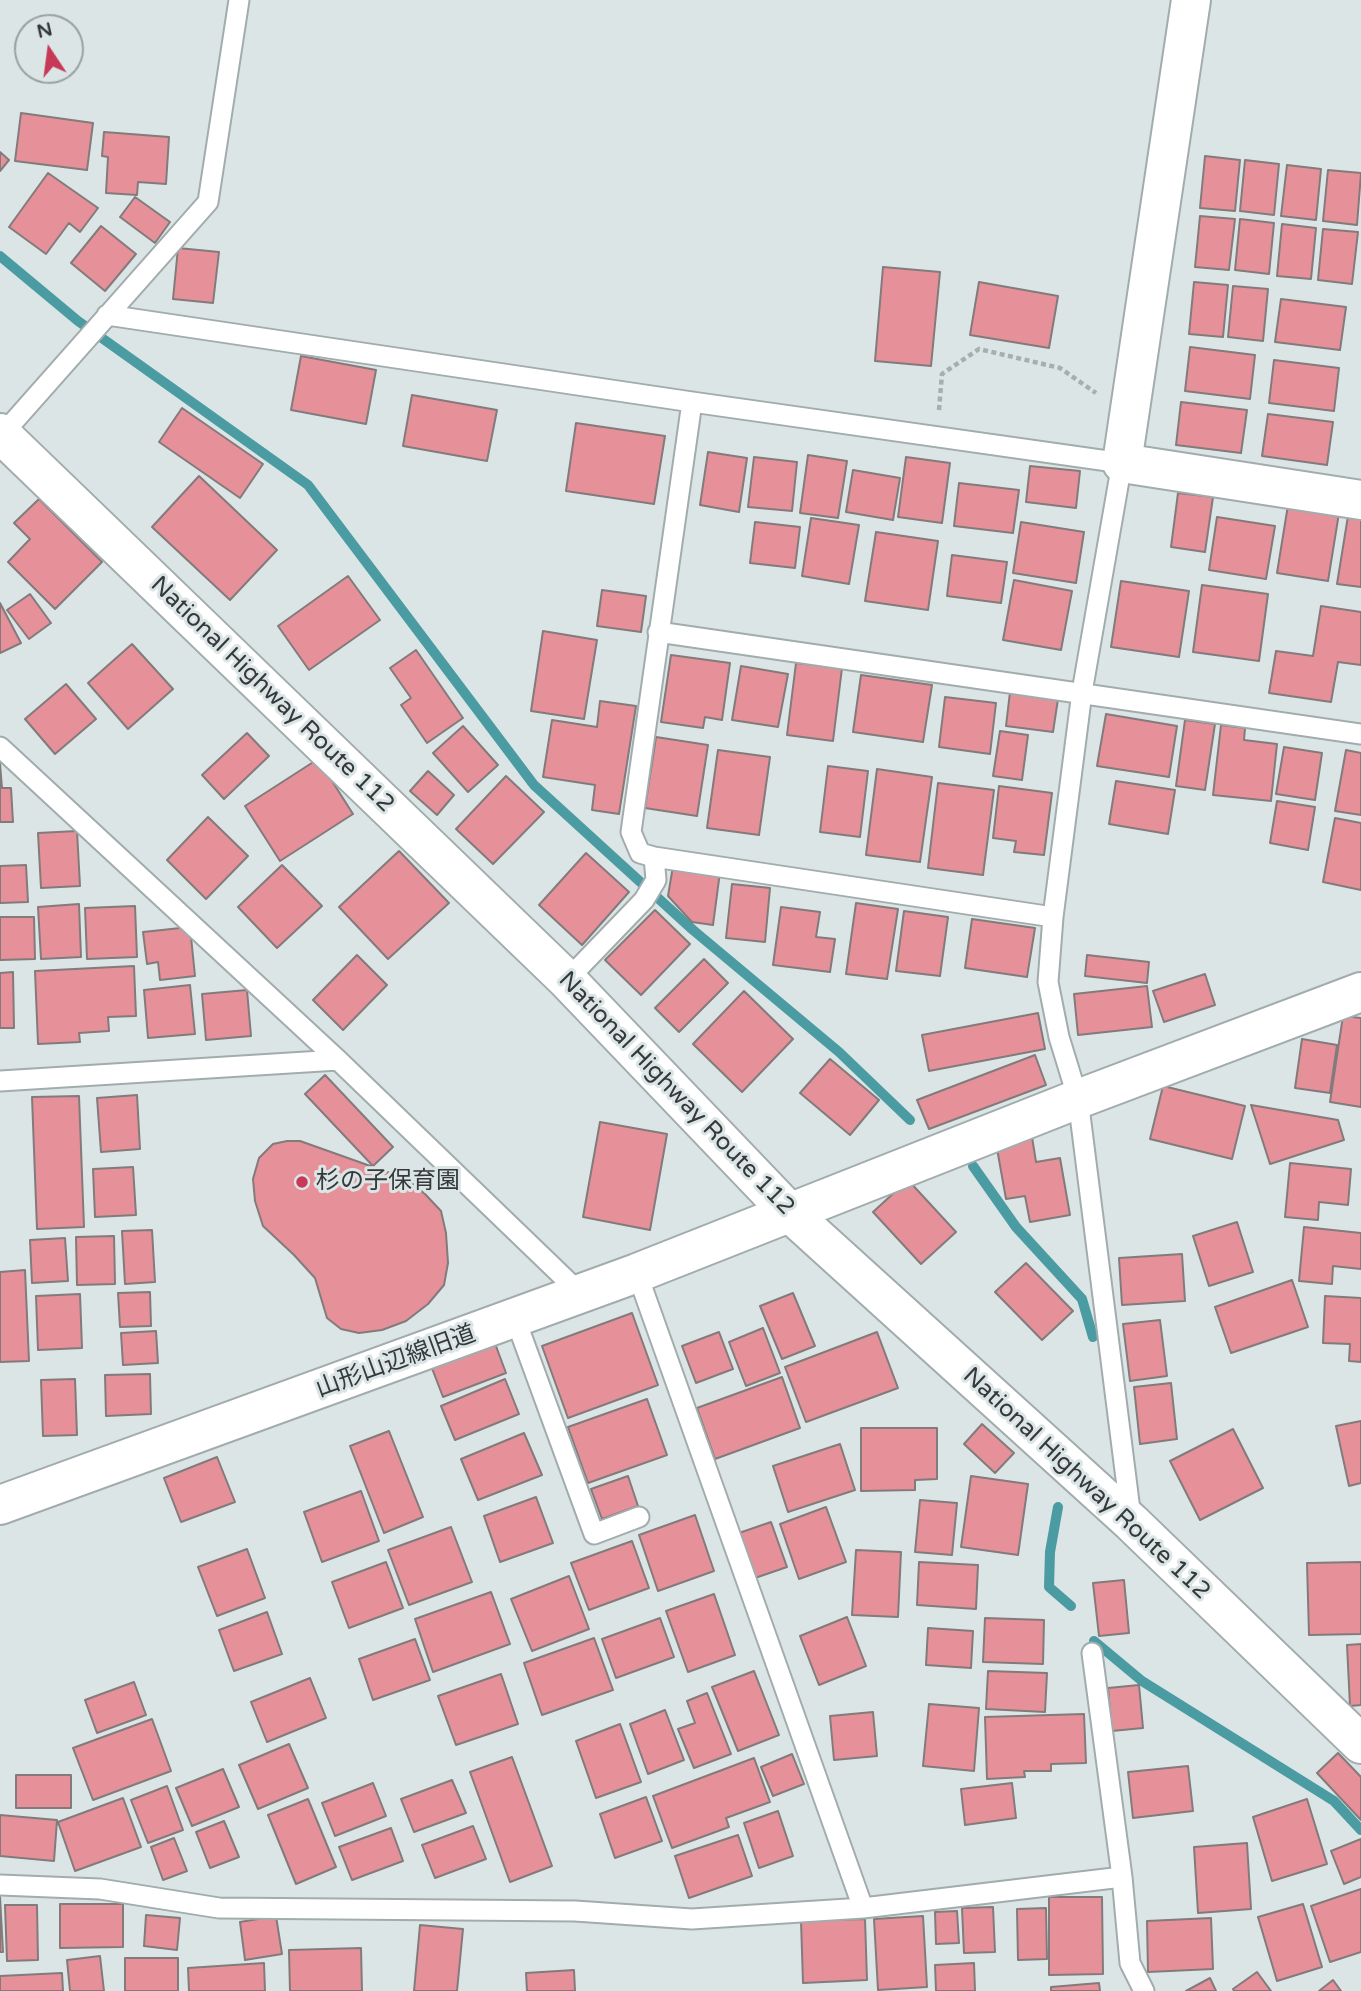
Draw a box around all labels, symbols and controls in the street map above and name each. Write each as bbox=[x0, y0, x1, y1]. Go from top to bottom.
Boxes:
north arrow bbox=[14, 14, 84, 84]
text: N bbox=[35, 18, 55, 43]
street label: National Highway Route 112 bbox=[144, 571, 400, 819]
street label: National Highway Route 112 bbox=[552, 966, 800, 1222]
place label: 杉の子保育園 bbox=[316, 1168, 460, 1196]
marker: 杉の子保育園 bbox=[294, 1174, 310, 1190]
street label: 山形山辺線旧道 bbox=[312, 1320, 480, 1404]
street label: National Highway Route 112 bbox=[956, 1362, 1216, 1606]

